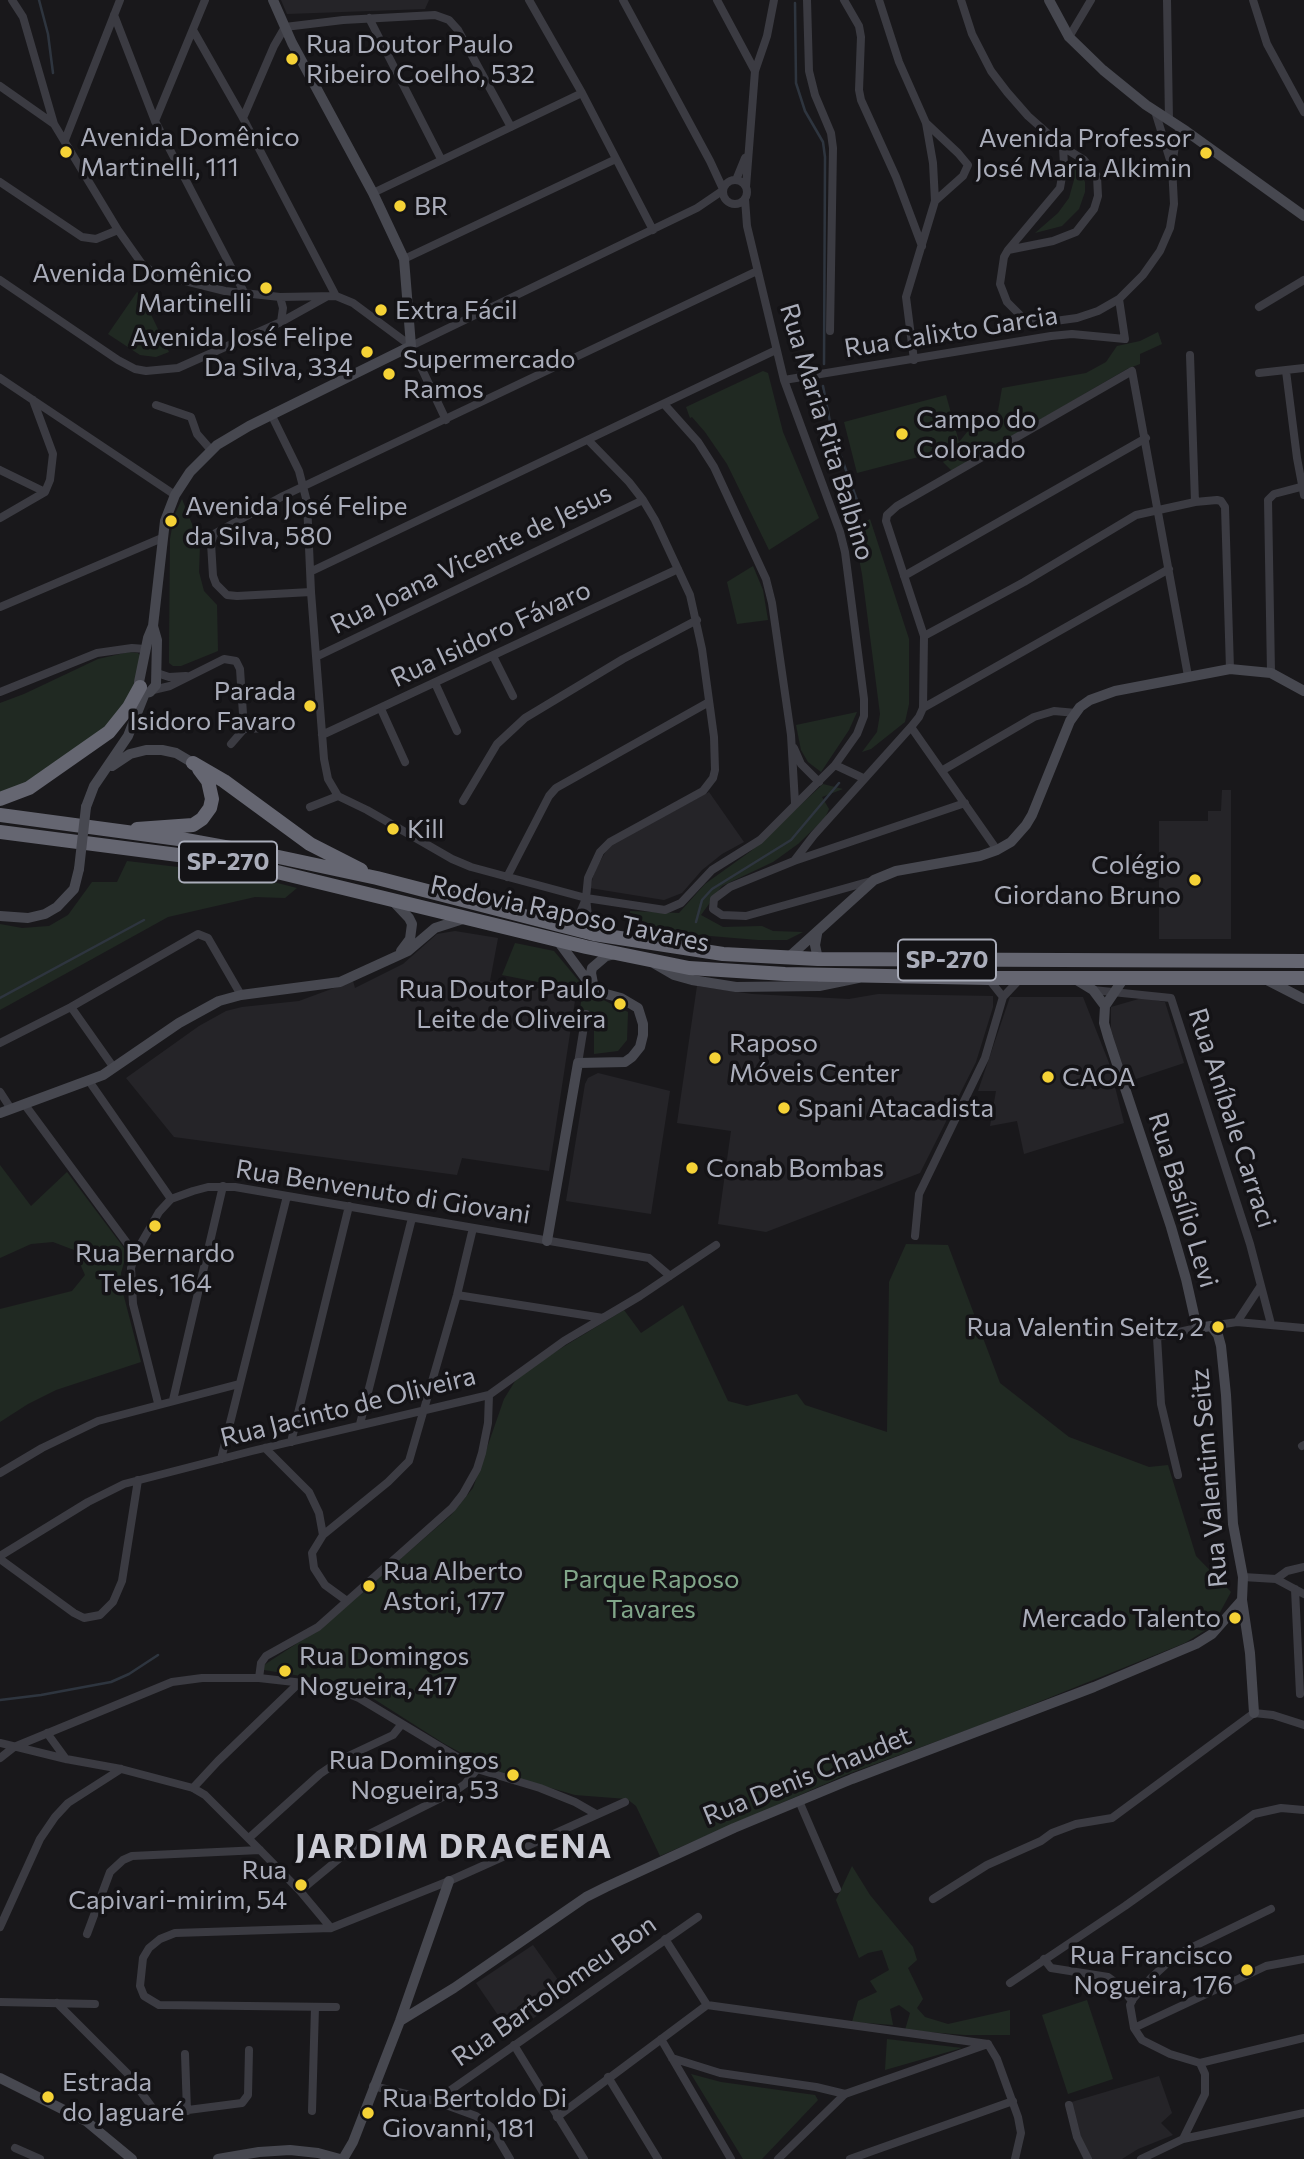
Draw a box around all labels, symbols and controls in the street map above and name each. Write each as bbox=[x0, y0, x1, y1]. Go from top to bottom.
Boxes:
place label: Rua Doutor Paulo Ribeiro Coelho, 532 bbox=[306, 28, 535, 90]
marker: Rua Doutor Paulo Ribeiro Coelho, 532 bbox=[284, 51, 300, 67]
place label: Avenida Domênico Martinelli, 111 bbox=[80, 121, 300, 182]
place label: Avenida Professor José Maria Alkimin bbox=[975, 122, 1192, 184]
marker: Avenida Domênico Martinelli, 111 bbox=[58, 144, 74, 160]
marker: Avenida Professor José Maria Alkimin bbox=[1198, 145, 1214, 161]
place label: BR bbox=[414, 190, 448, 222]
marker: BR bbox=[392, 198, 408, 214]
place label: Avenida Domênico Martinelli bbox=[32, 257, 252, 318]
marker: Avenida Domênico Martinelli bbox=[258, 280, 274, 296]
place label: Extra Fácil bbox=[395, 294, 518, 326]
street label: Rua Maria Rita Balbino bbox=[773, 300, 881, 564]
street label: Rua Calixto Garcia bbox=[842, 300, 1060, 364]
marker: Extra Fácil bbox=[373, 302, 389, 318]
place label: Avenida José Felipe Da Silva, 334 bbox=[130, 321, 353, 382]
place label: Supermercado Ramos bbox=[403, 343, 576, 404]
marker: Avenida José Felipe Da Silva, 334 bbox=[359, 344, 375, 360]
marker: Supermercado Ramos bbox=[381, 366, 397, 382]
place label: Campo do Colorado bbox=[916, 403, 1037, 464]
marker: Campo do Colorado bbox=[894, 426, 910, 442]
street label: Rua Joana Vicente de Jesus bbox=[325, 477, 617, 641]
place label: Avenida José Felipe da Silva, 580 bbox=[185, 490, 408, 552]
marker: Avenida José Felipe da Silva, 580 bbox=[163, 513, 179, 529]
street label: Rua Isidoro Fávaro bbox=[386, 574, 596, 694]
place label: Parada Isidoro Favaro bbox=[129, 675, 296, 736]
marker: Parada Isidoro Favaro bbox=[302, 698, 318, 714]
place label: Kill bbox=[407, 813, 444, 845]
marker: Kill bbox=[385, 821, 401, 837]
road number: SP-270 bbox=[179, 842, 277, 882]
place label: Colégio Giordano Bruno bbox=[994, 849, 1181, 910]
street label: Rodovia Raposo Tavares bbox=[428, 869, 712, 959]
marker: Colégio Giordano Bruno bbox=[1187, 872, 1203, 888]
road number: SP-270 bbox=[898, 940, 996, 980]
place label: Rua Doutor Paulo Leite de Oliveira bbox=[398, 973, 606, 1034]
marker: Rua Doutor Paulo Leite de Oliveira bbox=[612, 996, 628, 1012]
street label: Rua Aníbale Carraci bbox=[1182, 1004, 1282, 1232]
place label: Raposo Móveis Center bbox=[729, 1027, 900, 1088]
marker: Raposo Móveis Center bbox=[707, 1050, 723, 1066]
place label: CAOA bbox=[1062, 1061, 1135, 1093]
marker: CAOA bbox=[1040, 1069, 1056, 1085]
place label: Spani Atacadista bbox=[798, 1092, 994, 1124]
marker: Spani Atacadista bbox=[776, 1100, 792, 1116]
street label: Rua Basílio Levi bbox=[1142, 1109, 1224, 1291]
place label: Conab Bombas bbox=[706, 1152, 884, 1184]
street label: Rua Benvenuto di Giovani bbox=[233, 1153, 533, 1231]
marker: Conab Bombas bbox=[684, 1160, 700, 1176]
marker: Rua Bernardo Teles, 164 bbox=[147, 1218, 163, 1234]
place label: Rua Bernardo Teles, 164 bbox=[75, 1237, 235, 1298]
place label: Rua Valentin Seitz, 2 bbox=[967, 1311, 1204, 1343]
marker: Rua Valentin Seitz, 2 bbox=[1210, 1319, 1226, 1335]
street label: Rua Jacinto de Oliveira bbox=[217, 1360, 479, 1454]
street label: Rua Valentim Seitz bbox=[1184, 1367, 1234, 1589]
place label: Rua Alberto Astori, 177 bbox=[383, 1555, 523, 1616]
park label: Parque Raposo Tavares bbox=[562, 1563, 740, 1624]
marker: Rua Alberto Astori, 177 bbox=[361, 1578, 377, 1594]
place label: Mercado Talento bbox=[1021, 1602, 1221, 1634]
marker: Mercado Talento bbox=[1227, 1610, 1243, 1626]
place label: Rua Domingos Nogueira, 417 bbox=[299, 1640, 469, 1702]
marker: Rua Domingos Nogueira, 417 bbox=[277, 1663, 293, 1679]
street label: Rua Denis Chaudet bbox=[698, 1720, 916, 1832]
place label: Rua Domingos Nogueira, 53 bbox=[329, 1744, 499, 1806]
marker: Rua Domingos Nogueira, 53 bbox=[505, 1767, 521, 1783]
district label: JARDIM DRACENA bbox=[297, 1827, 611, 1867]
place label: Rua Capivari-mirim, 54 bbox=[68, 1854, 287, 1916]
marker: Rua Capivari-mirim, 54 bbox=[293, 1877, 309, 1893]
street label: Rua Bartolomeu Bon bbox=[446, 1909, 662, 2073]
place label: Rua Francisco Nogueira, 176 bbox=[1070, 1939, 1233, 2000]
marker: Rua Francisco Nogueira, 176 bbox=[1239, 1962, 1255, 1978]
place label: Estrada do Jaguaré bbox=[62, 2066, 185, 2128]
place label: Rua Bertoldo Di Giovanni, 181 bbox=[382, 2082, 567, 2144]
marker: Estrada do Jaguaré bbox=[40, 2089, 56, 2105]
marker: Rua Bertoldo Di Giovanni, 181 bbox=[360, 2105, 376, 2121]

